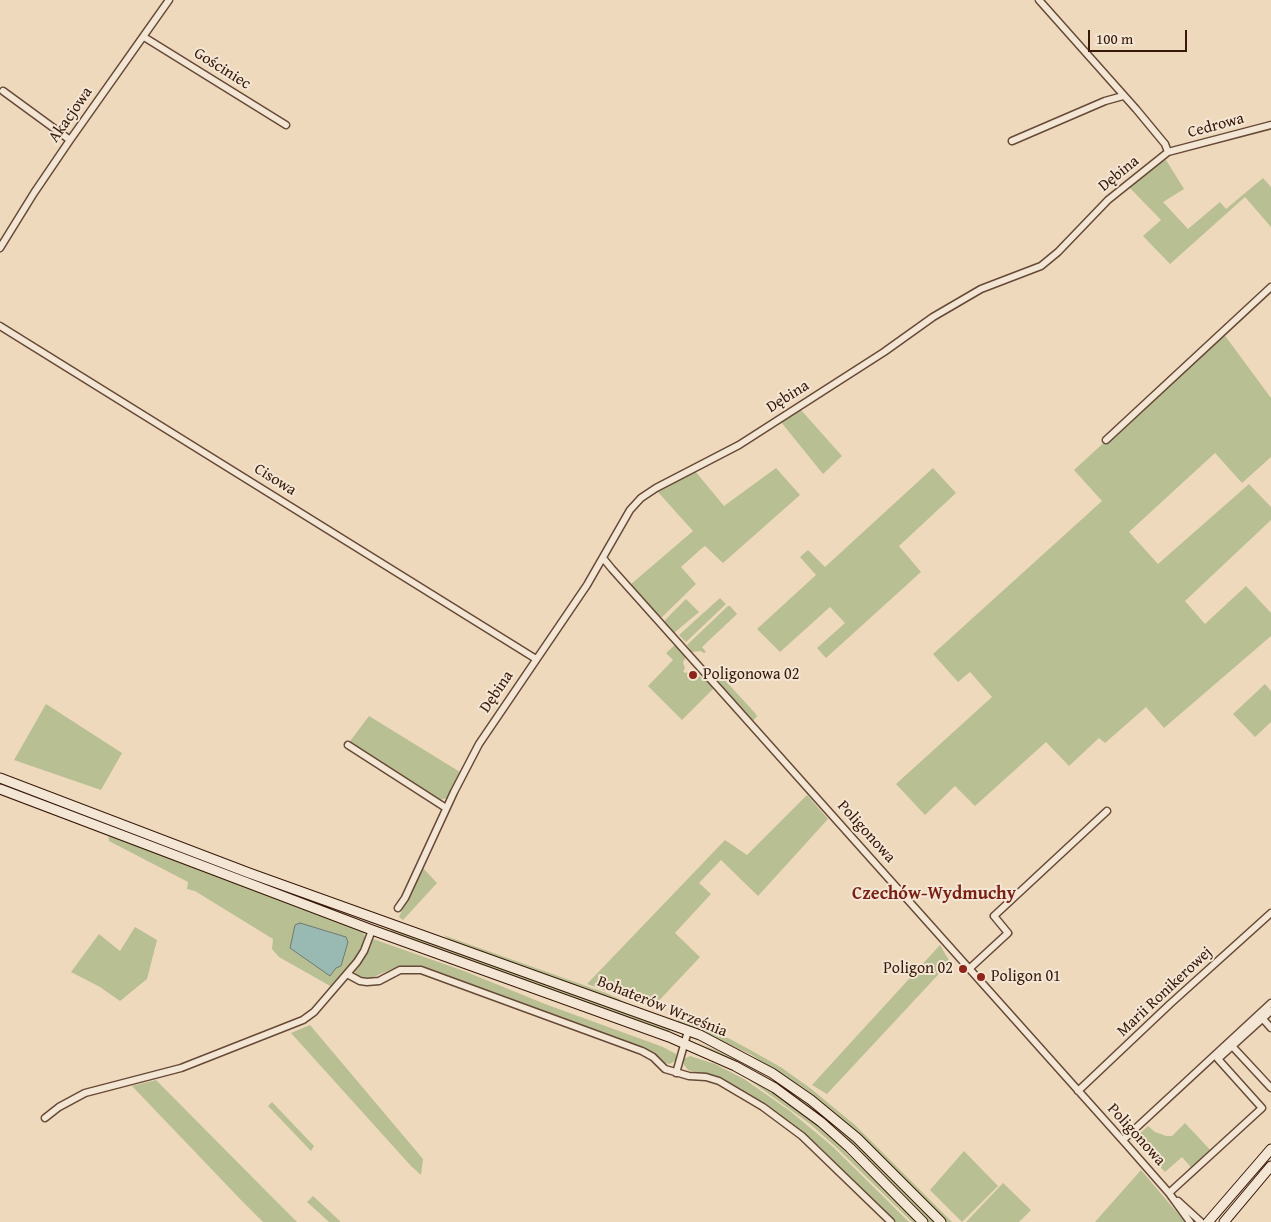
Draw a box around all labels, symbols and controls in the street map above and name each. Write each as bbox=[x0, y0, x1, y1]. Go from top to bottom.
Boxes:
scale bar bbox=[1091, 20, 1190, 52]
text: 100 m bbox=[1096, 28, 1133, 49]
street label: Gościniec bbox=[190, 44, 254, 94]
street label: Akacjowa bbox=[45, 84, 97, 146]
street label: Cedrowa bbox=[1186, 109, 1246, 143]
street label: Dębina bbox=[1095, 152, 1143, 196]
street label: Dębina bbox=[763, 377, 813, 417]
street label: Cisowa bbox=[250, 460, 300, 500]
place label: Poligonowa 02 bbox=[703, 665, 799, 685]
street label: Dębina bbox=[476, 667, 518, 717]
marker: Poligonowa 02 bbox=[687, 669, 699, 681]
street label: Poligonowa bbox=[833, 797, 899, 867]
district label: Czechów-Wydmuchy bbox=[852, 883, 1016, 905]
street label: Marii Ronikerowej bbox=[1113, 943, 1217, 1041]
place label: Poligon 02 bbox=[883, 959, 953, 979]
marker: Poligon 02 bbox=[957, 963, 969, 975]
place label: Poligon 01 bbox=[991, 967, 1061, 987]
marker: Poligon 01 bbox=[975, 971, 987, 983]
street label: Bohaterów Września bbox=[594, 972, 730, 1042]
street label: Poligonowa bbox=[1103, 1100, 1169, 1170]

